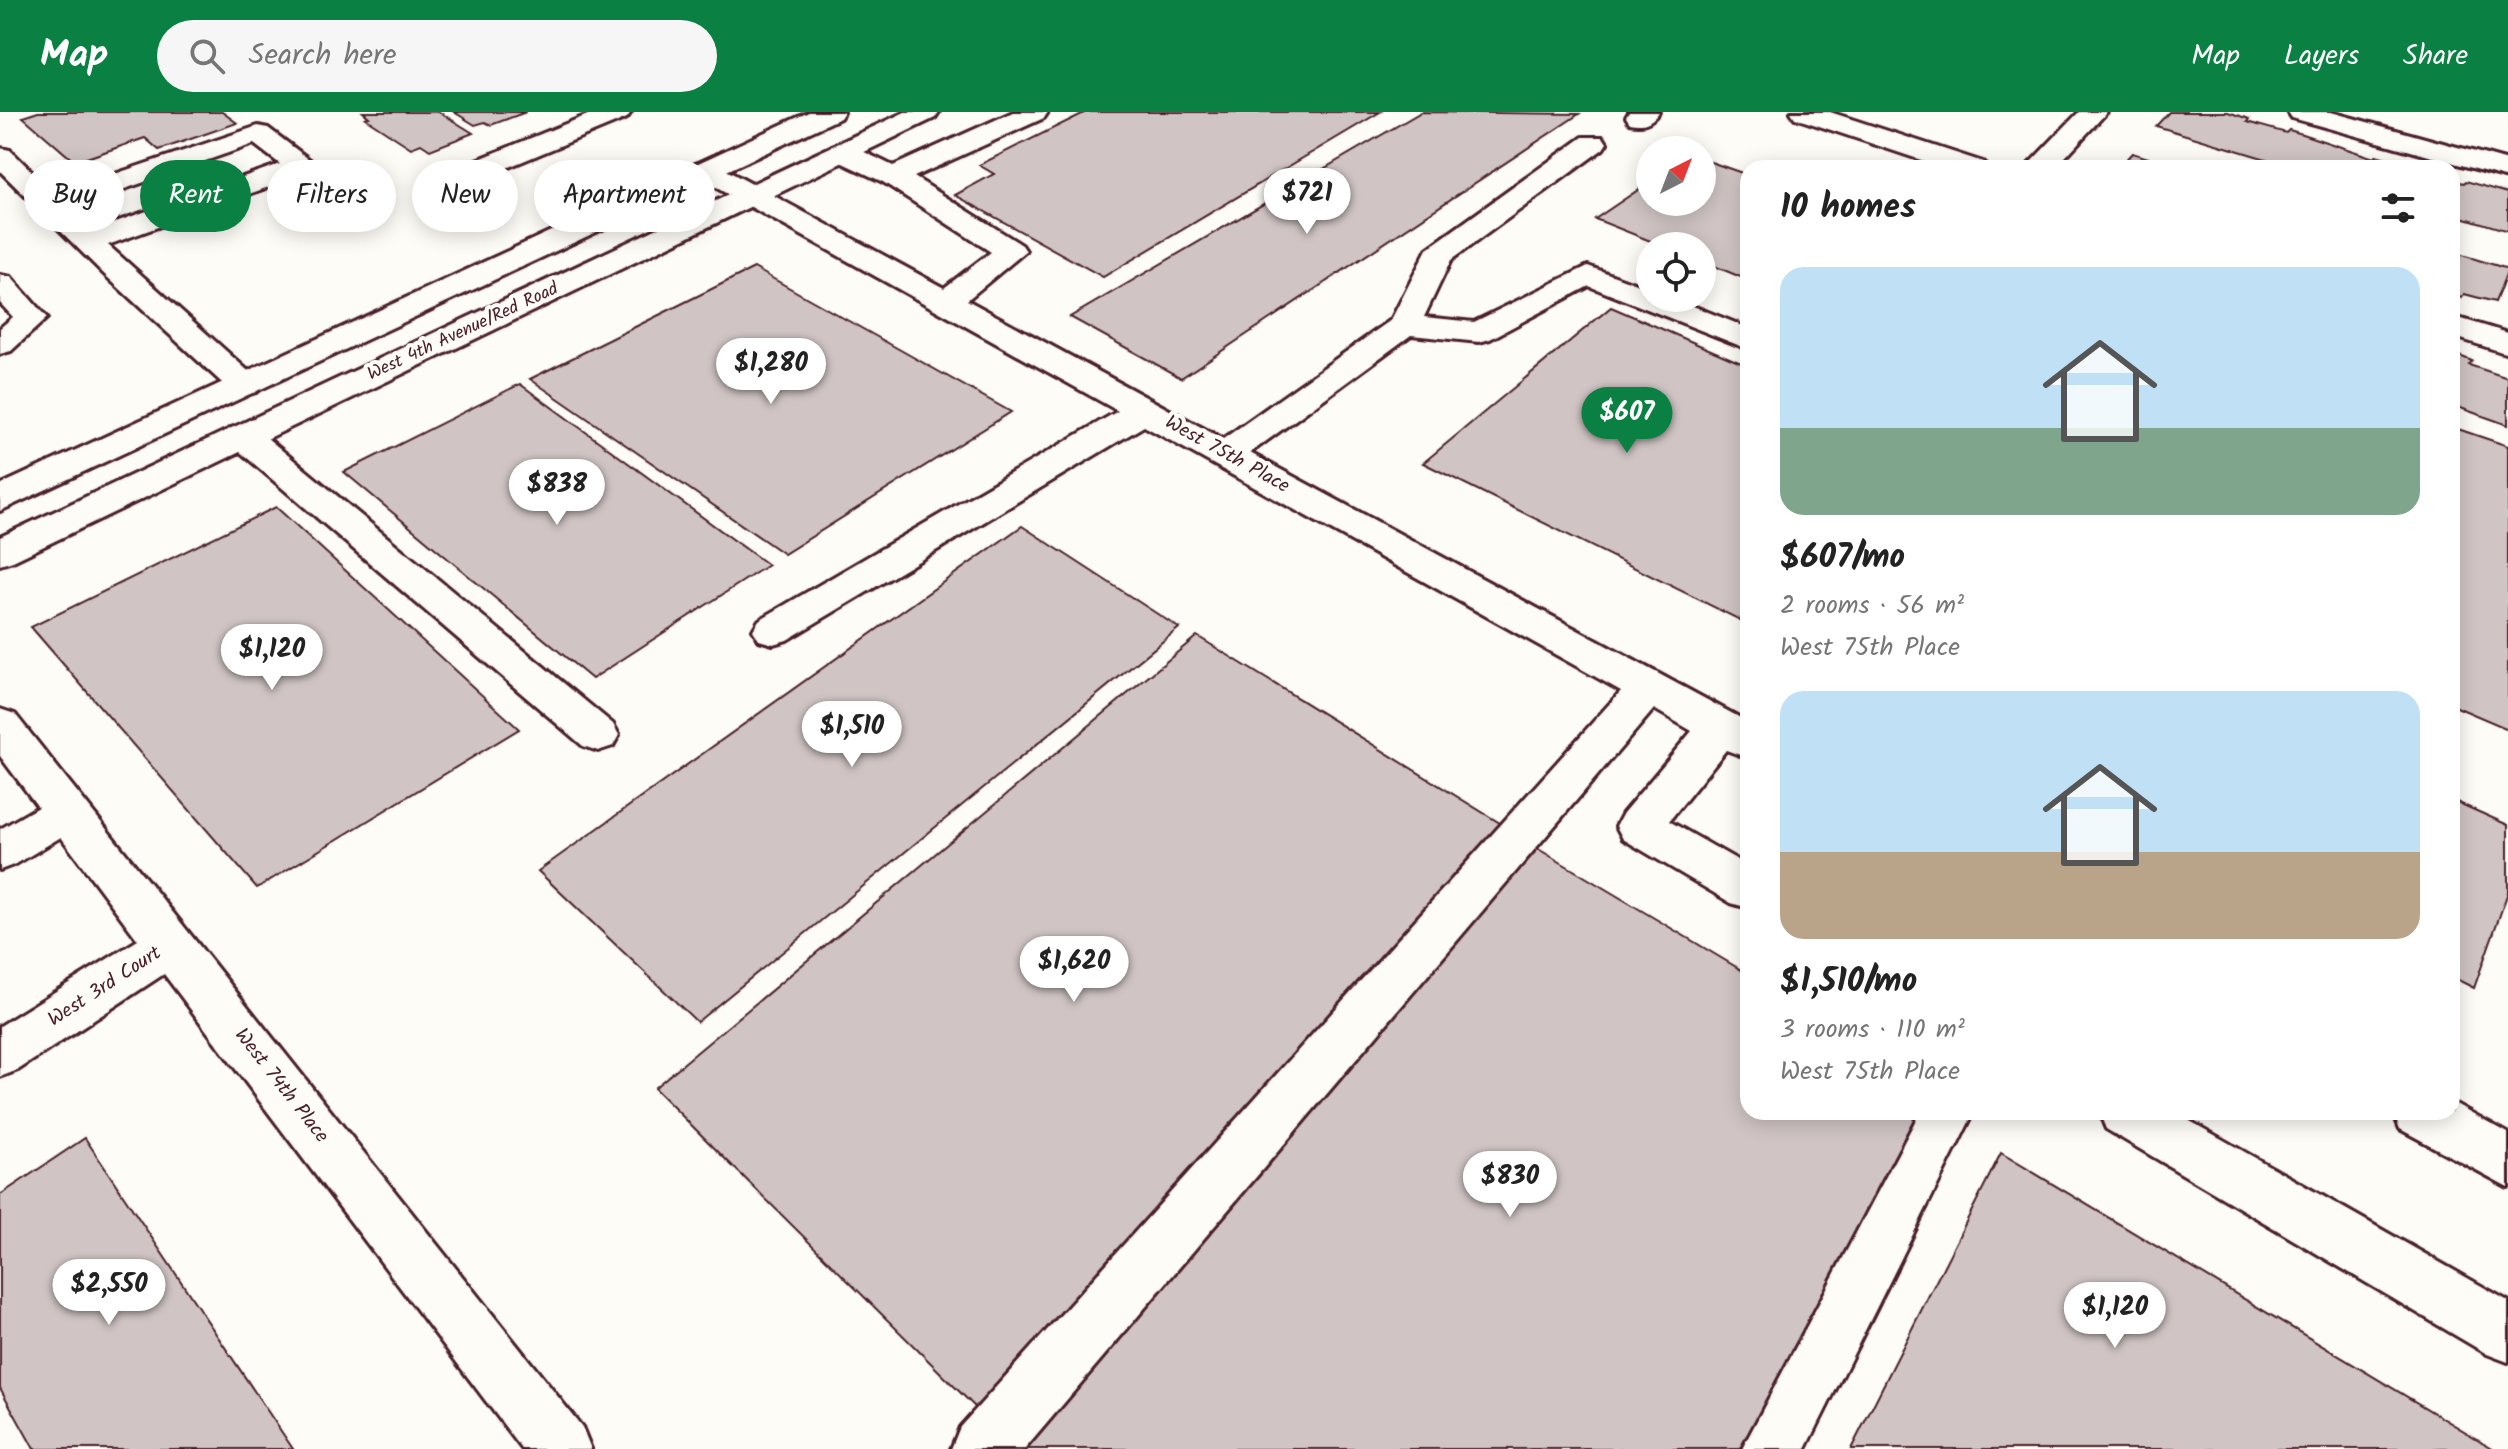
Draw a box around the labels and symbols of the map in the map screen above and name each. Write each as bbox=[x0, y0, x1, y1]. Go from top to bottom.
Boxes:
north arrow bbox=[1636, 136, 1716, 216]
pin: $721 bbox=[1260, 168, 1354, 236]
street label: West 4th Avenue/Red Road bbox=[363, 274, 564, 389]
pin: $1,280 bbox=[706, 338, 836, 406]
pin: $607 bbox=[1580, 387, 1674, 455]
street label: West 75th Place bbox=[1159, 407, 1295, 503]
pin: $838 bbox=[510, 459, 604, 527]
pin: $1,120 bbox=[207, 624, 337, 692]
pin: $1,510 bbox=[787, 701, 917, 769]
pin: $1,620 bbox=[1009, 936, 1139, 1004]
street label: West 3rd Court bbox=[42, 938, 168, 1036]
street label: West 74th Place bbox=[226, 1022, 336, 1150]
pin: $830 bbox=[1463, 1151, 1557, 1219]
pin: $2,550 bbox=[44, 1259, 174, 1327]
pin: $1,120 bbox=[2050, 1282, 2180, 1350]

